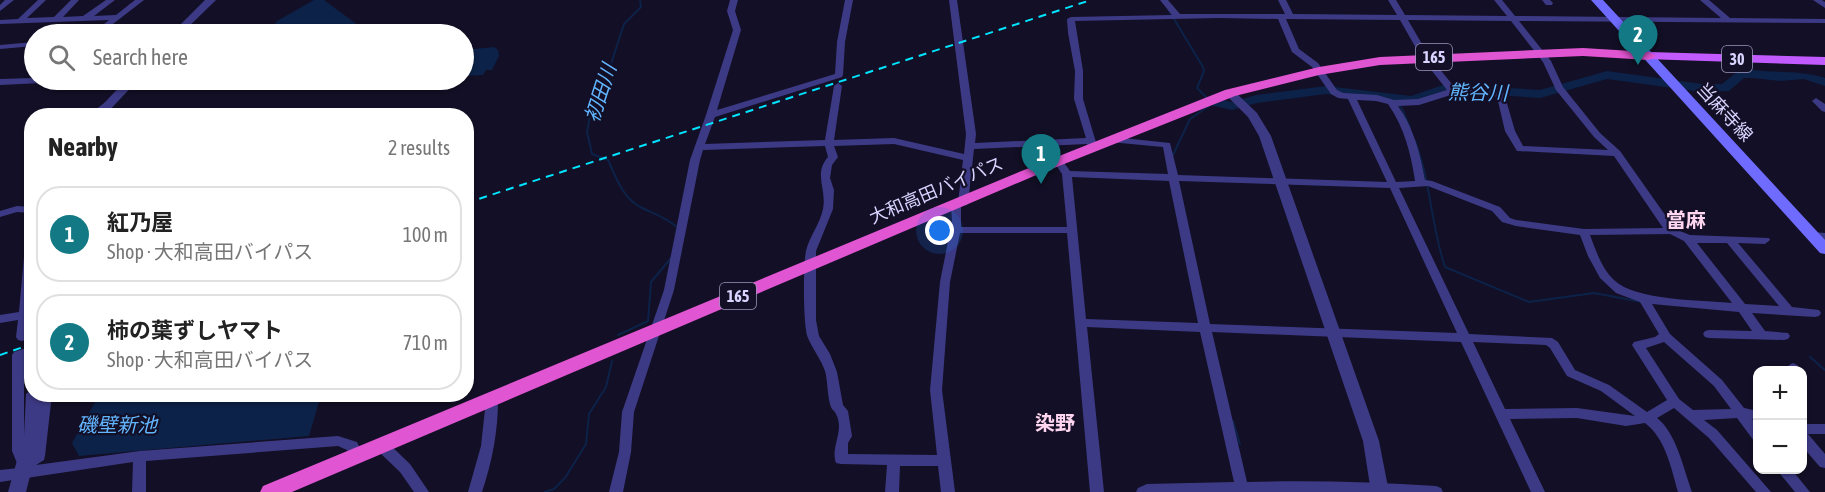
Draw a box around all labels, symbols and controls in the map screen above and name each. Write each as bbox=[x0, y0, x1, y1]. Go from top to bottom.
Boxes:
pin: 2 bbox=[1618, 16, 1658, 65]
search box bbox=[24, 24, 474, 90]
icon: search bbox=[45, 41, 78, 74]
text: Search here bbox=[93, 44, 188, 70]
road number: 165 bbox=[1416, 44, 1452, 70]
road number: 30 bbox=[1722, 46, 1752, 72]
water label: 初田川 bbox=[580, 59, 621, 125]
street label: 当麻寺線 bbox=[1693, 79, 1757, 145]
water label: 熊谷川 bbox=[1448, 80, 1510, 104]
text: Nearby bbox=[48, 132, 118, 162]
pin: 1 bbox=[1022, 134, 1060, 184]
text: 2 results bbox=[388, 136, 450, 159]
street label: 大和高田バイパス bbox=[866, 152, 1006, 228]
district label: 當麻 bbox=[1666, 208, 1706, 231]
text: 紅乃屋 bbox=[107, 209, 173, 235]
your location bbox=[925, 216, 954, 245]
text: 1 bbox=[65, 223, 74, 246]
text: 100 m bbox=[403, 223, 448, 246]
text: Shop · 大和高田バイパス bbox=[107, 240, 313, 263]
road number: 165 bbox=[720, 283, 756, 309]
text: 柿の葉ずしヤマト bbox=[107, 317, 283, 343]
text: 2 bbox=[65, 331, 74, 354]
text: 710 m bbox=[403, 331, 448, 354]
text: Shop · 大和高田バイパス bbox=[107, 348, 313, 371]
map controls bbox=[1753, 366, 1807, 474]
button: + bbox=[1753, 366, 1807, 420]
district label: 染野 bbox=[1035, 411, 1075, 434]
water label: 磯壁新池 bbox=[77, 413, 159, 436]
button: − bbox=[1753, 420, 1807, 474]

